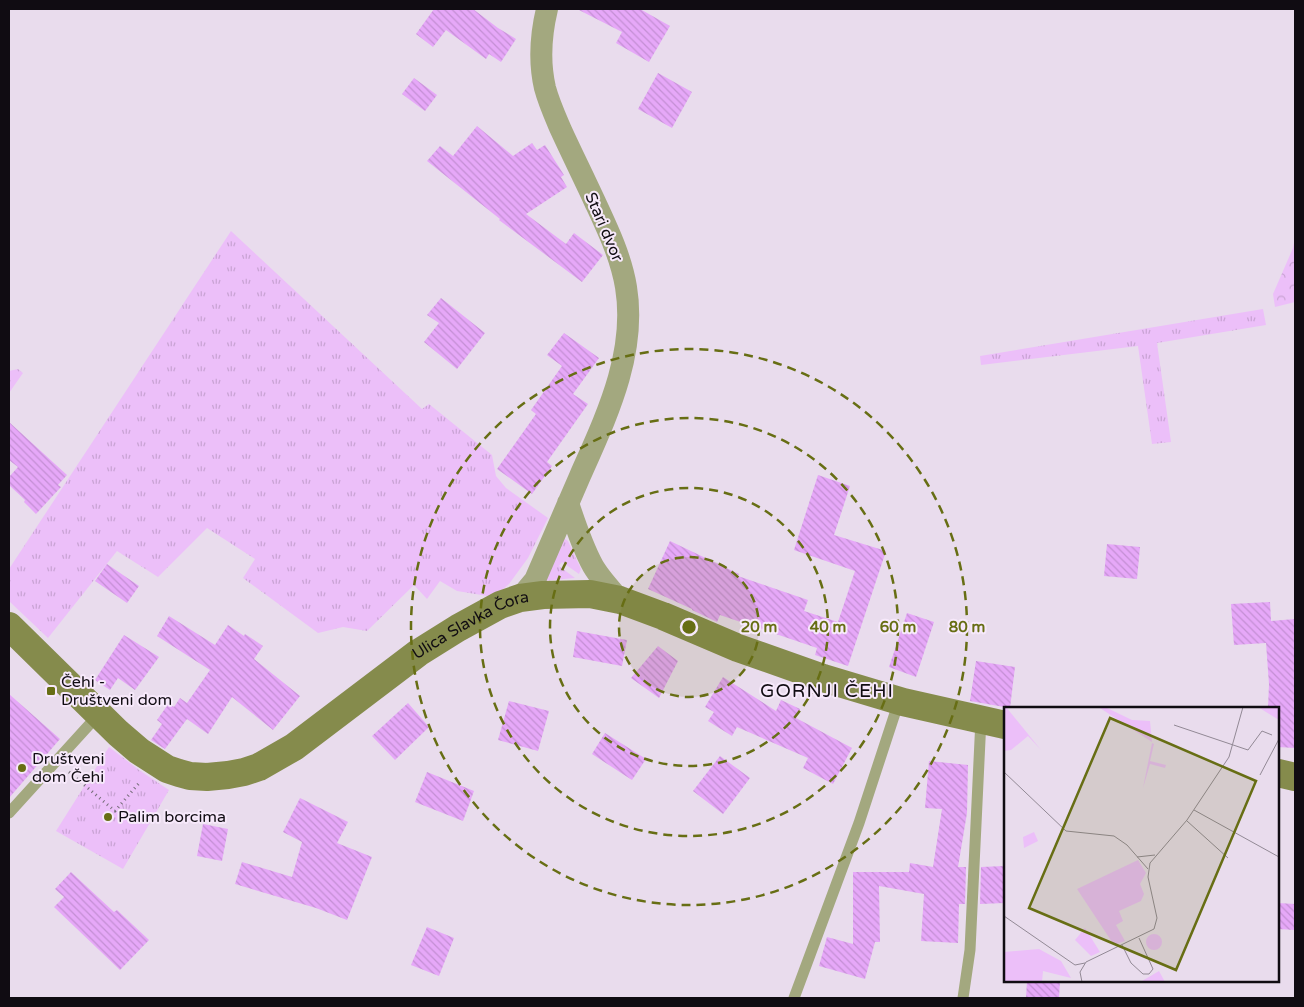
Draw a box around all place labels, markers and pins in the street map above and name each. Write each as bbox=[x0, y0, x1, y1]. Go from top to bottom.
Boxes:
centre of rings bbox=[680, 618, 698, 636]
place label: Čehi - Društveni dom bbox=[61, 672, 172, 710]
marker: Čehi - Društveni dom bbox=[45, 685, 57, 697]
place label: Društveni dom Čehi bbox=[32, 749, 105, 787]
marker: Društveni dom Čehi bbox=[16, 762, 28, 774]
place label: Palim borcima bbox=[118, 807, 226, 827]
marker: Palim borcima bbox=[102, 811, 114, 823]

